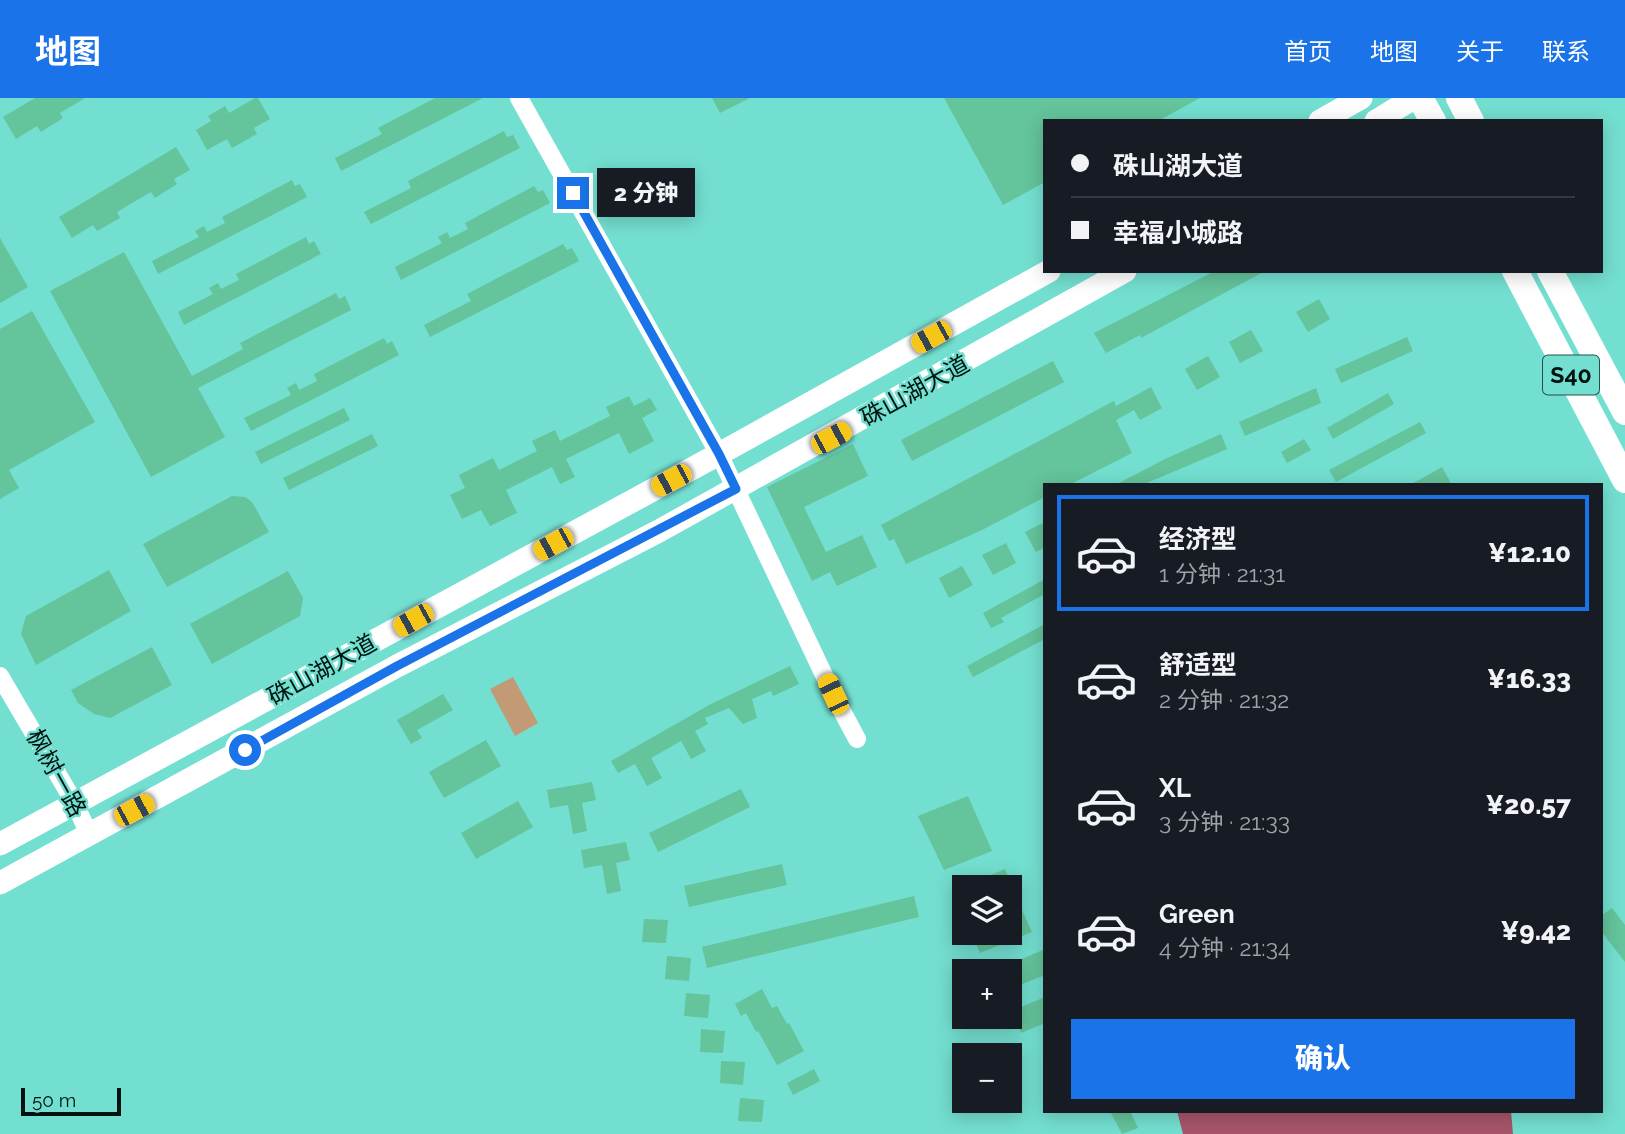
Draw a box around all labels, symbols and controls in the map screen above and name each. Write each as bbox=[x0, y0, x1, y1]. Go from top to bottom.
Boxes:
text: 地图 bbox=[35, 32, 101, 71]
text: 首页 bbox=[1284, 37, 1332, 66]
text: 地图 bbox=[1370, 37, 1418, 66]
text: 关于 bbox=[1456, 37, 1504, 66]
text: 联系 bbox=[1542, 37, 1590, 66]
text: 硃山湖大道 bbox=[1113, 151, 1243, 181]
callout: 2 分钟 bbox=[598, 168, 696, 217]
route end bbox=[557, 177, 589, 209]
text: 2 分钟 bbox=[614, 179, 678, 206]
text: 幸福小城路 bbox=[1113, 218, 1243, 248]
car bbox=[908, 318, 955, 356]
street label: 硃山湖大道 bbox=[855, 349, 974, 432]
road number: S40 bbox=[1543, 356, 1599, 394]
car bbox=[808, 419, 855, 457]
car bbox=[648, 461, 695, 499]
icon: car bbox=[1075, 522, 1138, 585]
text: 经济型 bbox=[1159, 524, 1237, 554]
car bbox=[530, 525, 577, 563]
text: ¥12.10 bbox=[1488, 538, 1571, 568]
text: 1 分钟 · 21:31 bbox=[1159, 560, 1285, 587]
car bbox=[390, 601, 437, 639]
street label: 硃山湖大道 bbox=[262, 628, 381, 711]
icon: car bbox=[1075, 648, 1138, 711]
text: 舒适型 bbox=[1159, 650, 1237, 680]
text: ¥16.33 bbox=[1487, 664, 1571, 694]
car bbox=[815, 671, 852, 717]
text: 2 分钟 · 21:32 bbox=[1159, 686, 1289, 713]
street label: 枫树一路 bbox=[20, 724, 92, 822]
route start bbox=[229, 734, 261, 766]
text: XL bbox=[1159, 773, 1191, 803]
icon: car bbox=[1075, 774, 1138, 837]
text: ¥20.57 bbox=[1485, 790, 1571, 820]
car bbox=[111, 791, 158, 829]
text: 3 分钟 · 21:33 bbox=[1159, 808, 1290, 835]
map controls bbox=[952, 875, 1022, 1113]
button: layers bbox=[952, 875, 1022, 945]
text: Green bbox=[1159, 899, 1235, 929]
icon: car bbox=[1075, 900, 1138, 963]
text: ¥9.42 bbox=[1500, 916, 1571, 946]
text: 4 分钟 · 21:34 bbox=[1159, 934, 1291, 961]
button: + bbox=[952, 959, 1022, 1029]
button: 确认 bbox=[1071, 1019, 1575, 1099]
button: − bbox=[952, 1043, 1022, 1113]
scale bar bbox=[21, 1085, 121, 1117]
text: 50 m bbox=[32, 1089, 76, 1111]

